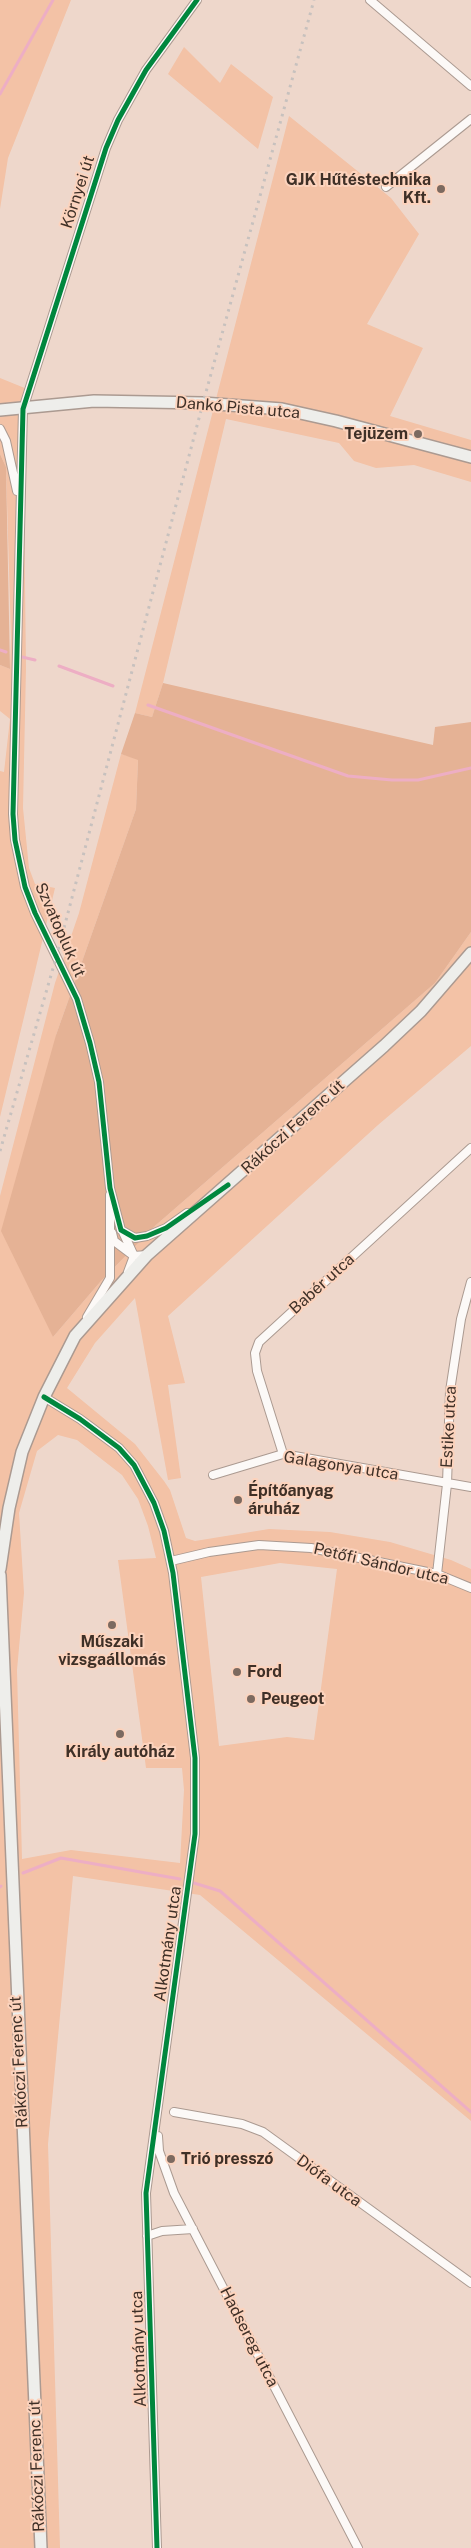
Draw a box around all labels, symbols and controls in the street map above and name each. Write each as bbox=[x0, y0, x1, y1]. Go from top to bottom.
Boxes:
street label: Környei út bbox=[57, 153, 99, 231]
place label: GJK Hűtéstechnika Kft. bbox=[286, 170, 431, 208]
marker: GJK Hűtéstechnika Kft. bbox=[435, 183, 447, 195]
street label: Dankó Pista utca bbox=[175, 393, 301, 423]
place label: Tejüzem bbox=[345, 424, 408, 444]
marker: Tejüzem bbox=[412, 428, 424, 440]
street label: Szvatopluk út bbox=[31, 880, 89, 980]
street label: Rákóczi Ferenc út bbox=[238, 1076, 348, 1178]
street label: Babér utca bbox=[285, 1250, 359, 1318]
street label: Estike utca bbox=[437, 1385, 461, 1469]
street label: Galagonya utca bbox=[282, 1447, 400, 1485]
place label: Építőanyag áruház bbox=[248, 1481, 334, 1519]
marker: Építőanyag áruház bbox=[232, 1494, 244, 1506]
street label: Petőfi Sándor utca bbox=[312, 1539, 450, 1589]
marker: Műszaki vizsgaállomás bbox=[106, 1619, 118, 1631]
place label: Műszaki vizsgaállomás bbox=[58, 1632, 166, 1670]
place label: Ford bbox=[247, 1662, 282, 1682]
marker: Ford bbox=[231, 1666, 243, 1678]
place label: Peugeot bbox=[261, 1689, 324, 1709]
marker: Peugeot bbox=[245, 1693, 257, 1705]
marker: Király autóház bbox=[114, 1728, 126, 1740]
place label: Király autóház bbox=[65, 1742, 175, 1762]
street label: Alkotmány utca bbox=[150, 1885, 186, 2003]
street label: Rákóczi Ferenc út bbox=[6, 1996, 32, 2128]
place label: Trió presszó bbox=[181, 2149, 274, 2169]
street label: Diófa utca bbox=[293, 2151, 365, 2211]
marker: Trió presszó bbox=[165, 2153, 177, 2165]
street label: Hadsereg utca bbox=[216, 2284, 282, 2390]
street label: Alkotmány utca bbox=[127, 2290, 151, 2408]
street label: Rákóczi Ferenc út bbox=[25, 2400, 49, 2532]

